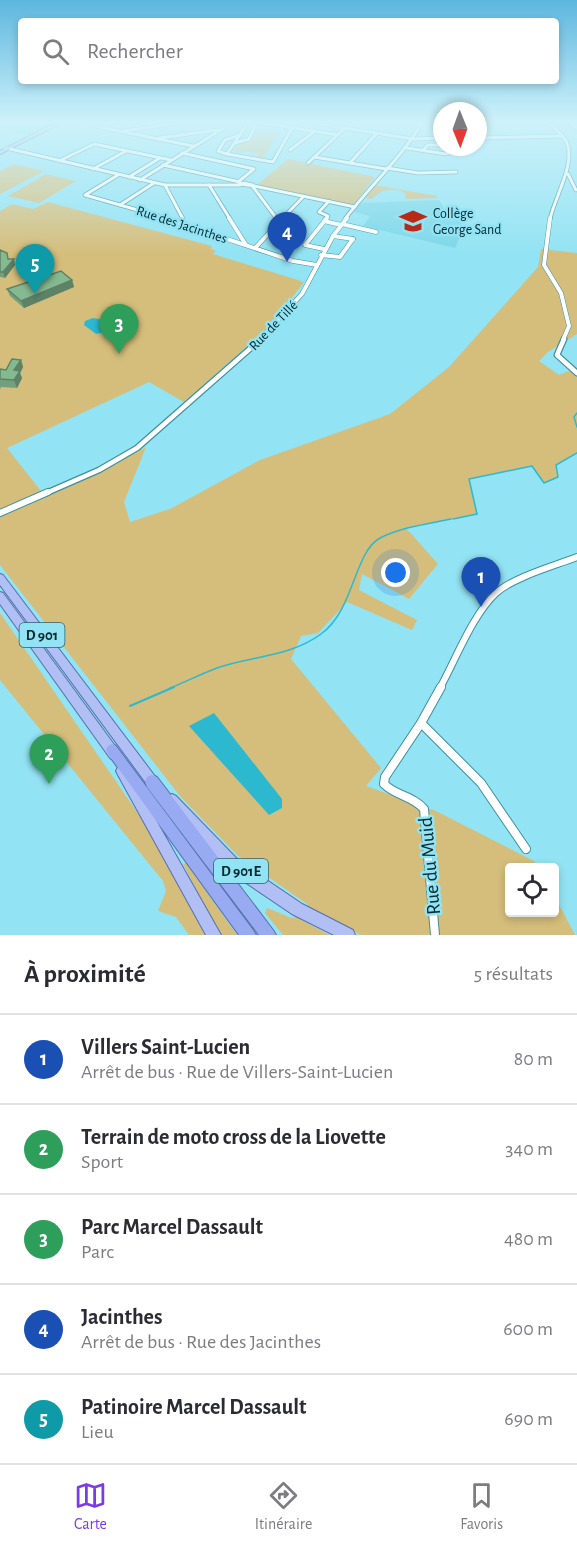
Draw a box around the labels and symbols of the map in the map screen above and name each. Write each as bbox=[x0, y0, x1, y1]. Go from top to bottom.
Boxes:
north arrow bbox=[433, 102, 487, 156]
street label: Rue des Jacinthes bbox=[135, 204, 229, 246]
school or university icon: Collège George Sand bbox=[398, 206, 428, 236]
place label: Collège George Sand bbox=[433, 207, 502, 237]
pin: 4 bbox=[268, 212, 306, 262]
pin: 5 bbox=[15, 244, 54, 294]
street label: Rue de Tillé bbox=[247, 298, 301, 353]
pin: 3 bbox=[100, 304, 138, 354]
your location bbox=[381, 558, 410, 587]
pin: 1 bbox=[462, 558, 500, 607]
road number: D 901 bbox=[20, 623, 64, 647]
pin: 2 bbox=[29, 734, 68, 784]
street label: Rue du Muid bbox=[416, 816, 444, 916]
road number: D 901E bbox=[214, 859, 268, 883]

